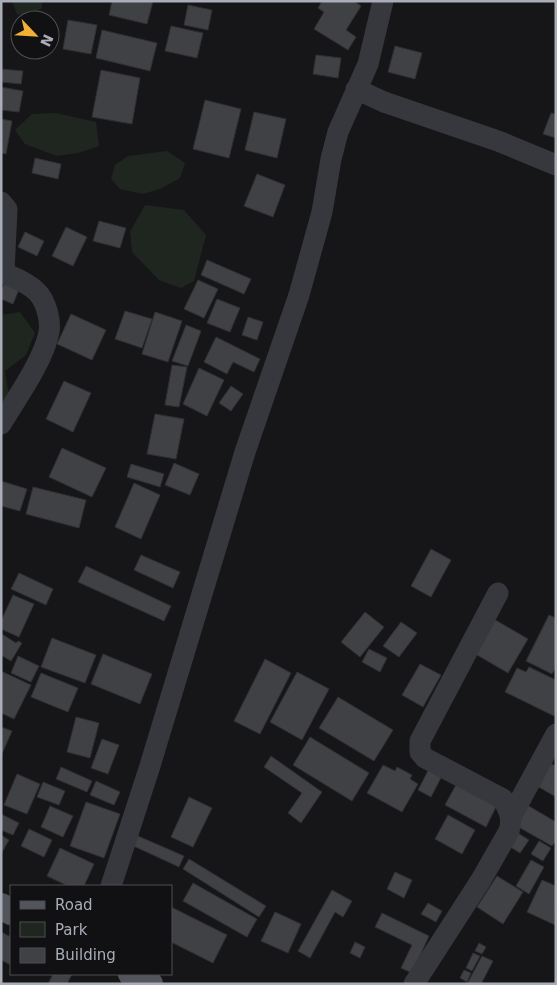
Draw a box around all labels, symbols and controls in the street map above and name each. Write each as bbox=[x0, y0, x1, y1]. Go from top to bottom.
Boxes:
north arrow bbox=[10, 10, 60, 60]
text: N bbox=[37, 32, 57, 49]
legend bbox=[10, 885, 172, 975]
text: Road bbox=[55, 896, 93, 914]
text: Park bbox=[55, 921, 88, 939]
text: Building bbox=[55, 946, 116, 964]

